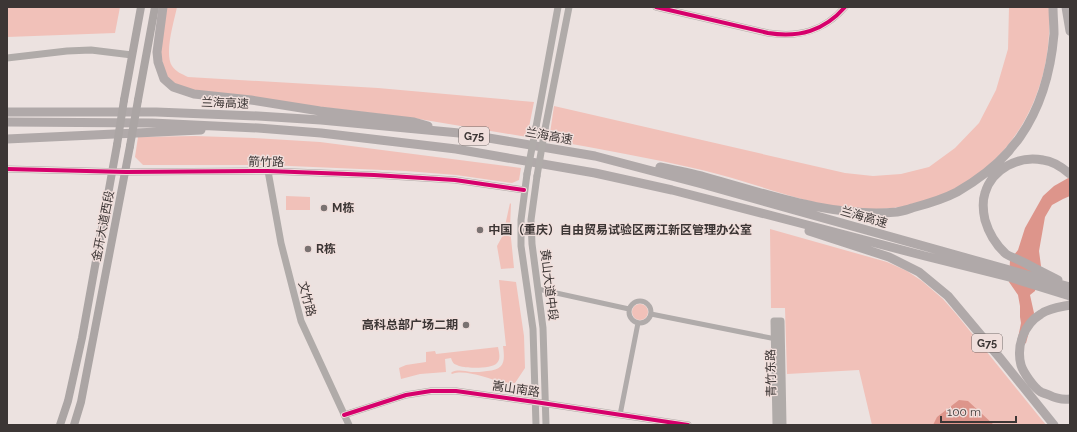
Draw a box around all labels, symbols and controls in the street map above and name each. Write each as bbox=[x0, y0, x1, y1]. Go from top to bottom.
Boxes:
street label: 兰海高速 bbox=[201, 95, 249, 111]
street label: 兰海高速 bbox=[524, 125, 574, 147]
road number: G75 bbox=[459, 127, 489, 145]
street label: 箭竹路 bbox=[248, 155, 284, 169]
street label: 金开大道西段 bbox=[89, 189, 117, 263]
place label: M栋 bbox=[332, 201, 354, 215]
marker: M栋 bbox=[319, 203, 329, 213]
street label: 兰海高速 bbox=[839, 204, 889, 230]
place label: 中国（重庆）自由贸易试验区两江新区管理办公室 bbox=[488, 223, 752, 237]
marker: 中国（重庆）自由贸易试验区两江新区管理办公室 bbox=[475, 225, 485, 235]
place label: R栋 bbox=[316, 242, 336, 256]
marker: R栋 bbox=[303, 244, 313, 254]
street label: 黄山大道中段 bbox=[538, 248, 560, 322]
street label: 文竹路 bbox=[296, 280, 318, 318]
place label: 高科总部广场二期 bbox=[362, 318, 458, 332]
marker: 高科总部广场二期 bbox=[461, 320, 471, 330]
road number: G75 bbox=[972, 334, 1002, 352]
street label: 青竹东路 bbox=[764, 349, 778, 397]
street label: 嵩山南路 bbox=[491, 379, 541, 399]
scale bar bbox=[941, 398, 1016, 424]
text: 100 m bbox=[947, 405, 981, 419]

